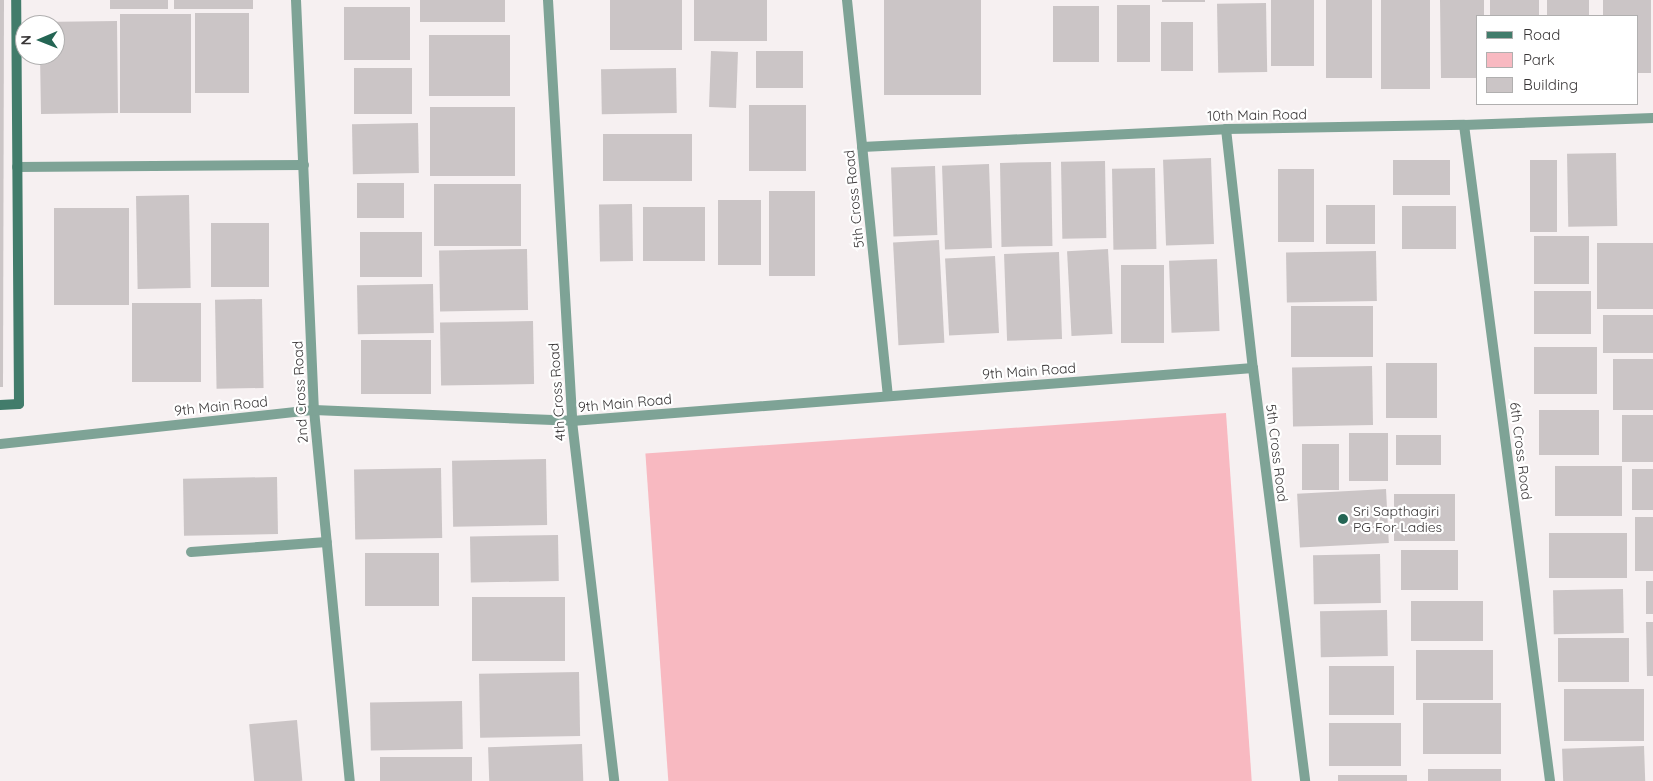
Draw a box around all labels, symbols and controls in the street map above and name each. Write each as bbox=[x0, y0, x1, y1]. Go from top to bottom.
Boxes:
north arrow bbox=[15, 15, 65, 65]
legend bbox=[1476, 15, 1638, 105]
text: Road bbox=[1523, 25, 1560, 44]
text: N bbox=[17, 35, 35, 46]
text: Park bbox=[1523, 50, 1555, 69]
text: Building bbox=[1523, 75, 1578, 94]
street label: 10th Main Road bbox=[1207, 106, 1307, 124]
street label: 5th Cross Road bbox=[840, 149, 868, 249]
street label: 2nd Cross Road bbox=[289, 340, 311, 444]
street label: 4th Cross Road bbox=[545, 342, 569, 442]
street label: 9th Main Road bbox=[982, 359, 1076, 383]
street label: 9th Main Road bbox=[577, 391, 673, 415]
street label: 9th Main Road bbox=[173, 393, 269, 419]
street label: 6th Cross Road bbox=[1507, 401, 1535, 501]
street label: 5th Cross Road bbox=[1263, 403, 1291, 503]
place label: Sri Sapthagiri PG For Ladies bbox=[1353, 503, 1442, 536]
marker: Sri Sapthagiri PG For Ladies bbox=[1337, 513, 1349, 525]

